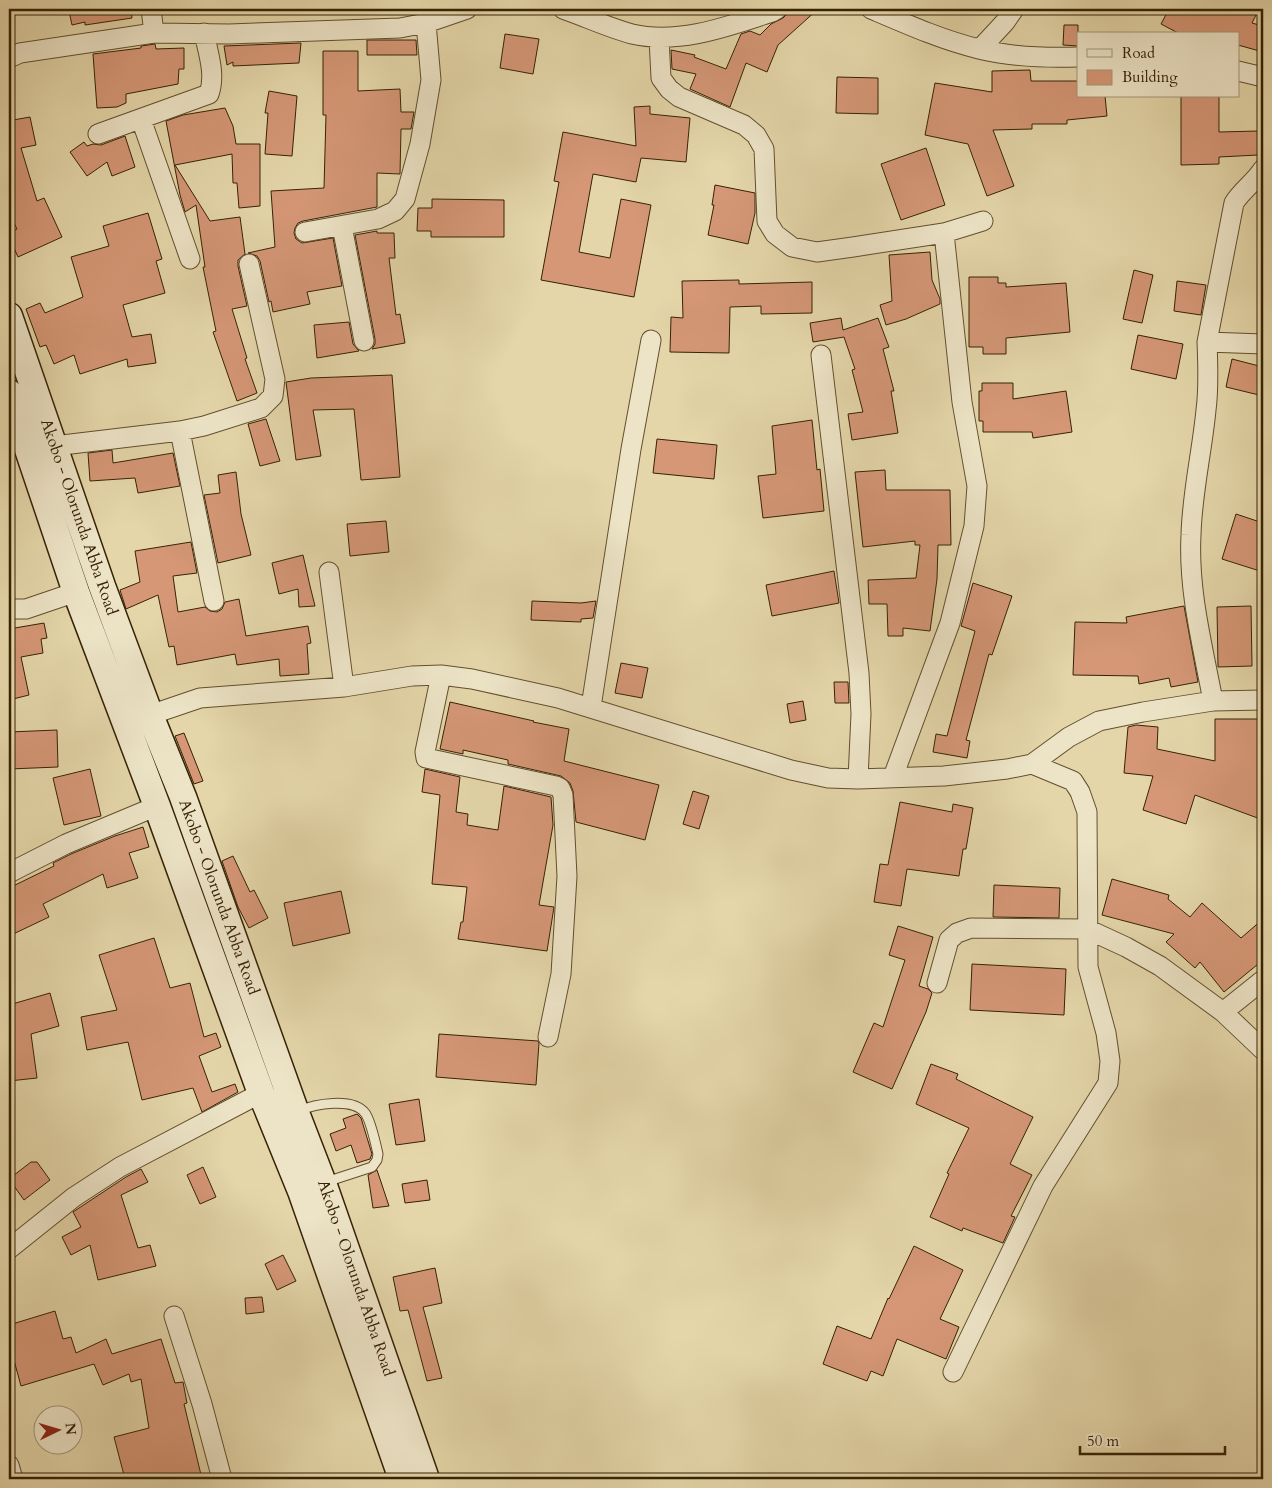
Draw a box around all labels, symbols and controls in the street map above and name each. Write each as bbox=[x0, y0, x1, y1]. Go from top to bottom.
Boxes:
legend bbox=[1077, 32, 1240, 98]
text: Road bbox=[1122, 43, 1155, 63]
text: Building bbox=[1122, 67, 1178, 87]
street label: Akobo - Olorunda Abba Road bbox=[35, 416, 123, 619]
street label: Akobo - Olorunda Abba Road bbox=[173, 796, 265, 998]
street label: Akobo - Olorunda Abba Road bbox=[312, 1177, 400, 1380]
north arrow bbox=[32, 1406, 82, 1456]
text: N bbox=[60, 1422, 80, 1436]
scale bar bbox=[1080, 1423, 1224, 1455]
text: 50 m bbox=[1087, 1431, 1119, 1451]

